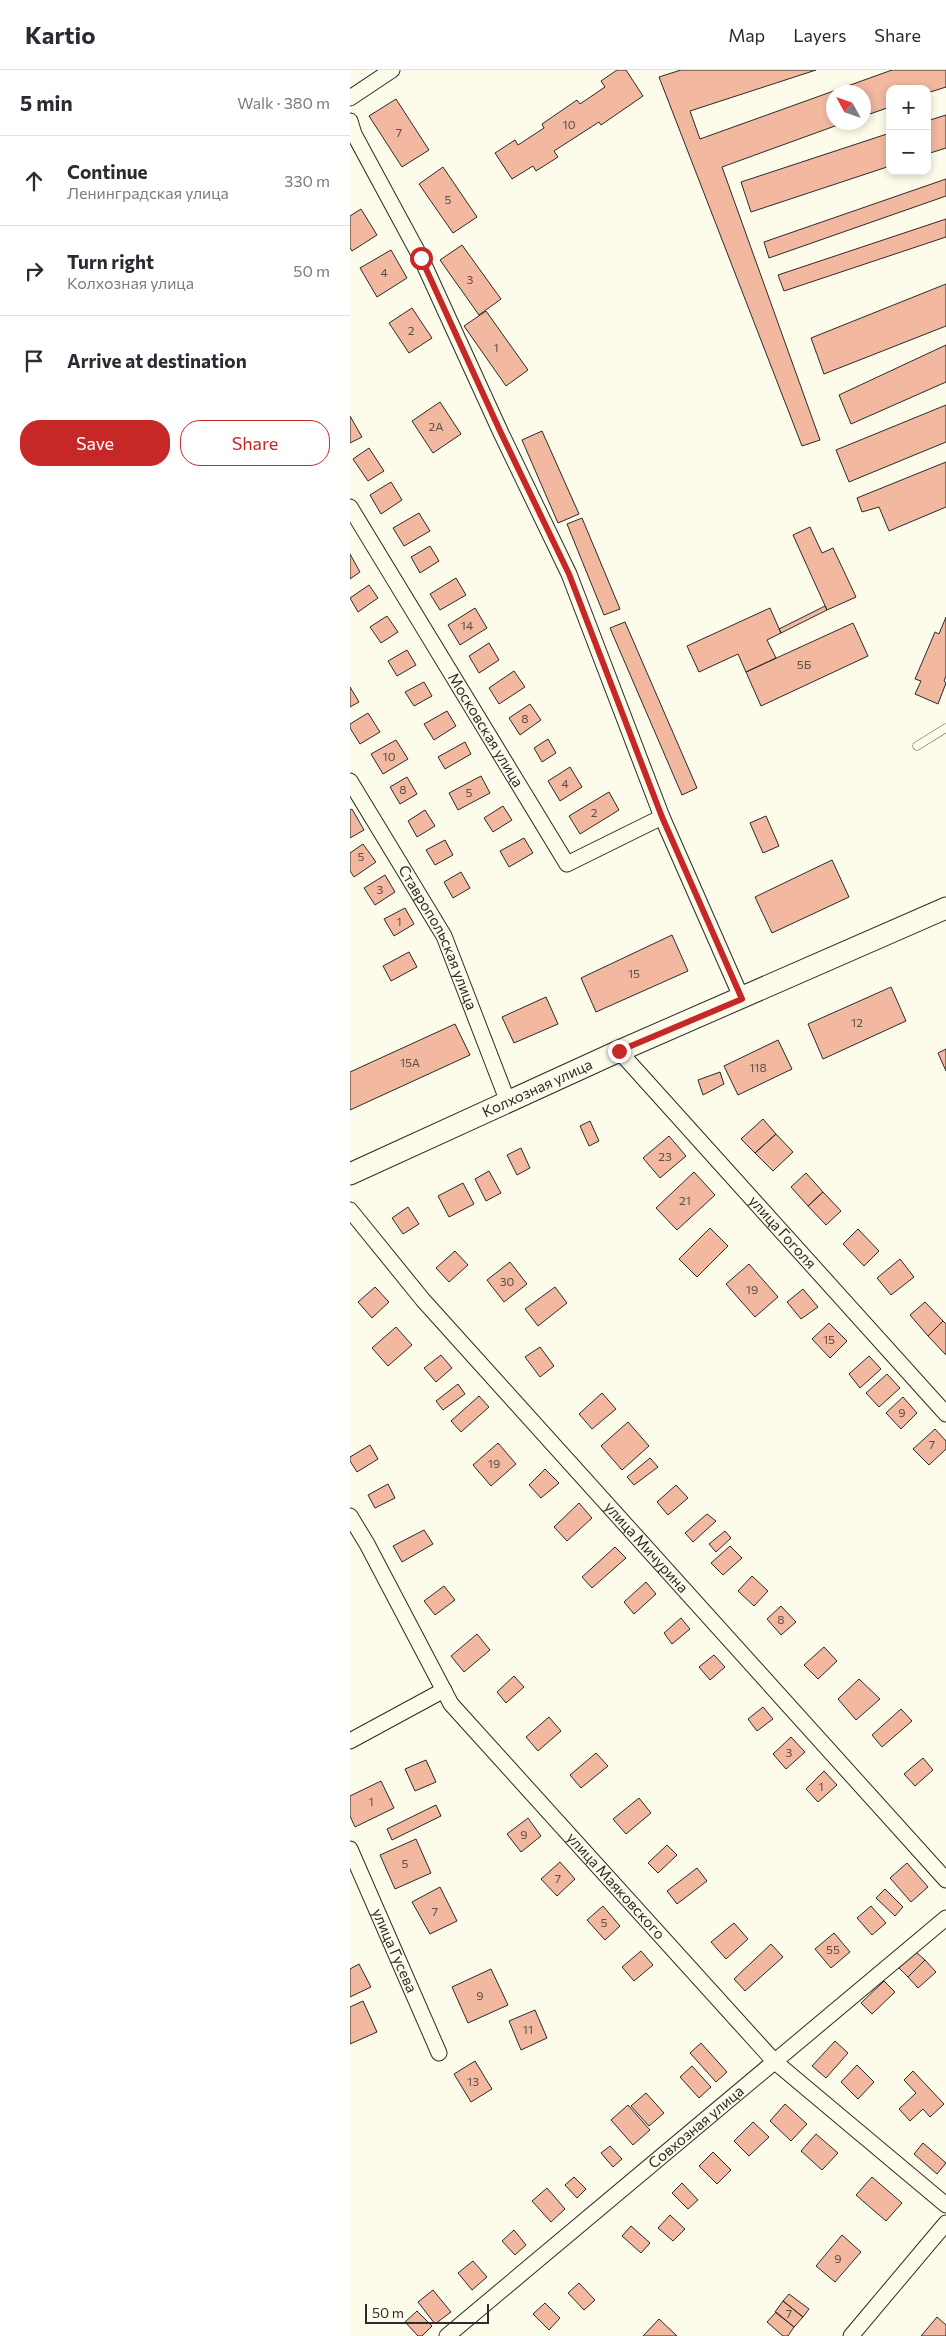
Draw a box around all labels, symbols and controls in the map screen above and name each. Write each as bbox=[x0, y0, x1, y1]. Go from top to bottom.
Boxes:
text: Kartio bbox=[25, 20, 95, 49]
text: Map bbox=[728, 24, 765, 46]
text: Layers bbox=[793, 24, 846, 46]
text: Share bbox=[874, 24, 921, 46]
north arrow bbox=[826, 85, 871, 130]
map controls bbox=[886, 85, 931, 175]
button: + bbox=[886, 85, 931, 130]
text: 5 min bbox=[20, 90, 73, 115]
text: Walk · 380 m bbox=[237, 93, 330, 112]
house number: 10 bbox=[563, 117, 576, 131]
house number: 7 bbox=[396, 125, 402, 139]
button: − bbox=[886, 130, 931, 175]
text: Continue bbox=[67, 160, 147, 183]
icon: ahead bbox=[20, 167, 48, 195]
text: 330 m bbox=[284, 171, 330, 190]
text: Ленинградская улица bbox=[67, 183, 229, 202]
house number: 5 bbox=[445, 192, 452, 206]
route start bbox=[410, 247, 433, 270]
text: Turn right bbox=[67, 250, 154, 273]
icon: right bbox=[20, 257, 48, 285]
text: 50 m bbox=[293, 261, 330, 280]
house number: 4 bbox=[380, 265, 388, 279]
house number: 3 bbox=[467, 272, 474, 286]
text: Колхозная улица bbox=[67, 273, 194, 292]
house number: 2 bbox=[408, 323, 415, 337]
house number: 1 bbox=[493, 340, 499, 354]
icon: arrive bbox=[20, 347, 48, 375]
text: Arrive at destination bbox=[67, 349, 247, 372]
house number: 2А bbox=[429, 419, 443, 433]
button: Save bbox=[20, 420, 170, 466]
button: Share bbox=[180, 420, 330, 466]
house number: 14 bbox=[461, 618, 473, 632]
house number: 5Б bbox=[797, 657, 812, 671]
street label: Московская улица bbox=[445, 669, 528, 790]
house number: 8 bbox=[521, 711, 529, 725]
house number: 10 bbox=[383, 749, 396, 763]
house number: 4 bbox=[561, 776, 569, 790]
house number: 8 bbox=[399, 782, 407, 796]
house number: 5 bbox=[466, 785, 473, 799]
house number: 2 bbox=[591, 805, 598, 819]
house number: 5 bbox=[358, 849, 365, 863]
street label: Ставропольская улица bbox=[395, 862, 482, 1012]
house number: 3 bbox=[377, 882, 384, 896]
house number: 1 bbox=[396, 914, 402, 928]
house number: 15 bbox=[628, 966, 640, 980]
house number: 12 bbox=[851, 1015, 863, 1029]
route end bbox=[608, 1040, 631, 1063]
street label: Колхозная улица bbox=[479, 1054, 595, 1120]
house number: 15А bbox=[400, 1055, 420, 1069]
house number: 118 bbox=[749, 1060, 767, 1074]
house number: 23 bbox=[658, 1149, 672, 1163]
street label: улица Гоголя bbox=[746, 1191, 821, 1272]
house number: 21 bbox=[679, 1193, 691, 1207]
house number: 30 bbox=[500, 1274, 515, 1288]
house number: 19 bbox=[746, 1282, 758, 1296]
house number: 15 bbox=[823, 1332, 835, 1346]
house number: 9 bbox=[898, 1405, 906, 1419]
house number: 7 bbox=[929, 1437, 935, 1451]
house number: 19 bbox=[488, 1456, 500, 1470]
street label: улица Мичурина bbox=[601, 1497, 692, 1596]
house number: 8 bbox=[777, 1612, 785, 1626]
house number: 3 bbox=[786, 1745, 793, 1759]
house number: 1 bbox=[818, 1779, 824, 1793]
house number: 1 bbox=[368, 1794, 374, 1808]
house number: 9 bbox=[520, 1827, 528, 1841]
street label: улица Маяковского bbox=[564, 1828, 669, 1943]
house number: 5 bbox=[402, 1856, 409, 1870]
house number: 7 bbox=[555, 1871, 561, 1885]
house number: 7 bbox=[432, 1904, 438, 1918]
street label: улица Гусева bbox=[369, 1905, 422, 1995]
house number: 5 bbox=[601, 1915, 608, 1929]
house number: 55 bbox=[826, 1942, 840, 1956]
house number: 9 bbox=[476, 1988, 484, 2002]
house number: 11 bbox=[523, 2022, 533, 2036]
house number: 13 bbox=[467, 2074, 479, 2088]
street label: Совхозная улица bbox=[644, 2081, 747, 2172]
house number: 9 bbox=[834, 2251, 842, 2265]
scale bar bbox=[365, 2301, 489, 2324]
text: 50 m bbox=[372, 2304, 404, 2321]
house number: 7 bbox=[786, 2306, 792, 2320]

